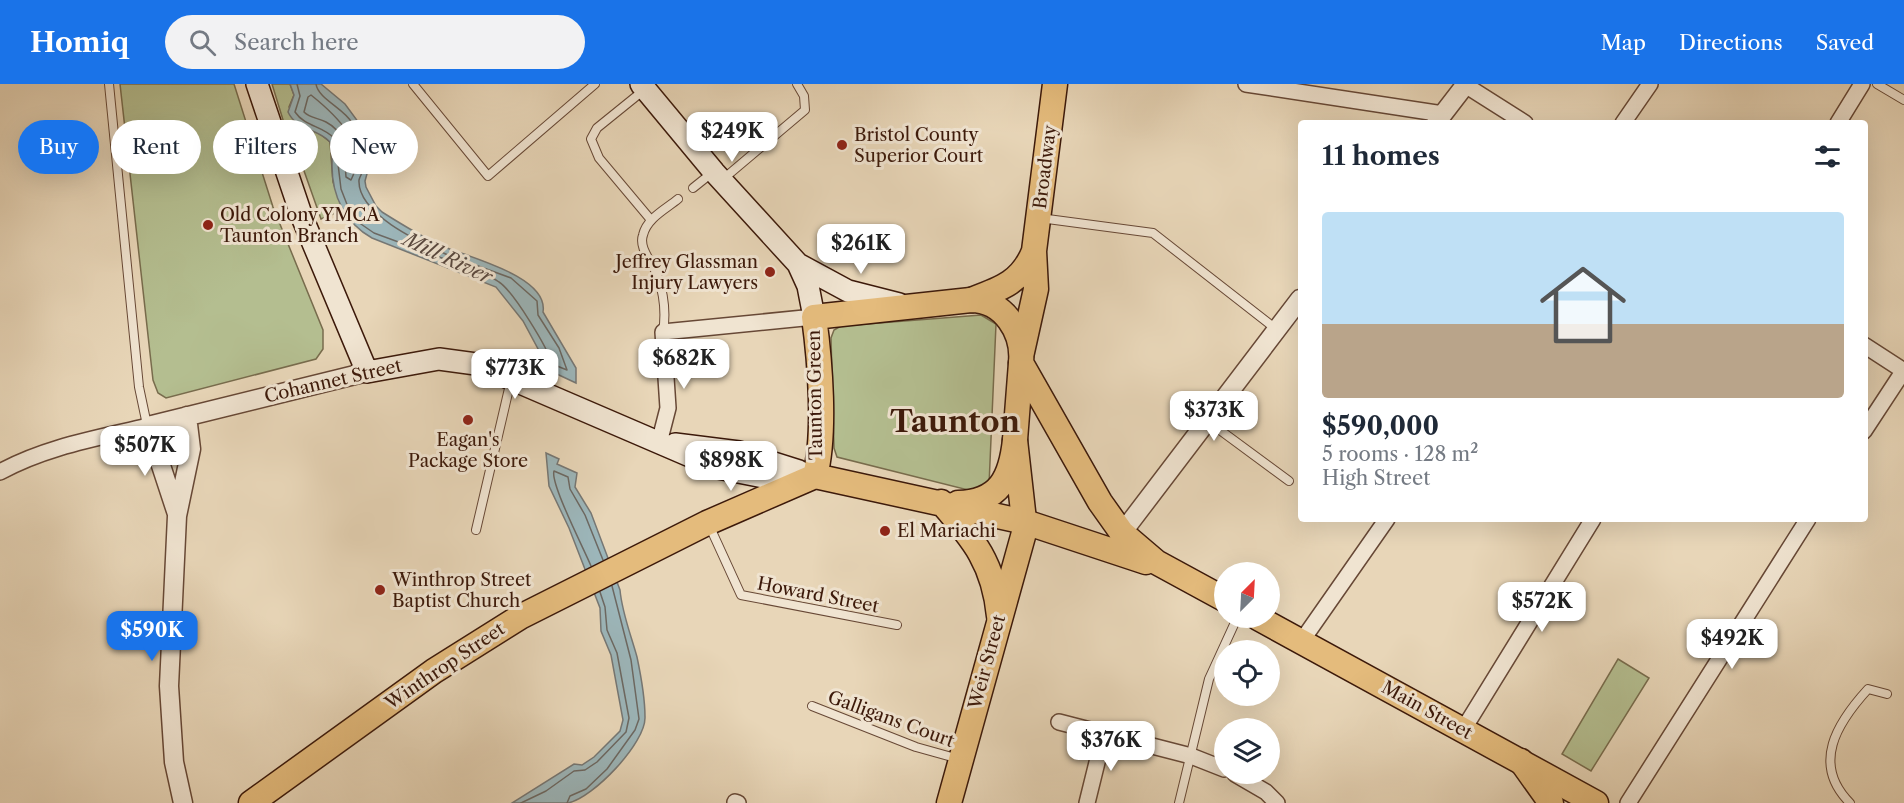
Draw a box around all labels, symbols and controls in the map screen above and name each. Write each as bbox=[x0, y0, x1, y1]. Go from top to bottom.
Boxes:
search box bbox=[165, 15, 585, 69]
text: Homiq bbox=[30, 25, 129, 59]
icon: search bbox=[186, 26, 219, 59]
text: Search here bbox=[234, 29, 359, 56]
text: Map bbox=[1601, 30, 1646, 55]
text: Directions bbox=[1679, 30, 1783, 55]
text: Saved bbox=[1816, 30, 1874, 55]
pin: $249K bbox=[690, 112, 774, 163]
text: $249K bbox=[701, 119, 763, 143]
chip: Buy bbox=[18, 120, 99, 174]
chip: Rent bbox=[111, 120, 201, 174]
chip: Filters bbox=[213, 120, 318, 174]
chip: New bbox=[330, 120, 418, 174]
street label: Broadway bbox=[1029, 123, 1061, 210]
place label: Bristol County Superior Court bbox=[854, 124, 984, 167]
marker: Bristol County Superior Court bbox=[835, 138, 849, 152]
text: 11 homes bbox=[1322, 140, 1440, 172]
icon: filters bbox=[1811, 140, 1844, 173]
place label: Old Colony YMCA Taunton Branch bbox=[220, 204, 380, 247]
marker: Old Colony YMCA Taunton Branch bbox=[201, 218, 215, 232]
pin: $261K bbox=[819, 224, 903, 275]
water label: Mill River bbox=[398, 226, 498, 290]
text: $261K bbox=[831, 231, 891, 255]
place label: Jeffrey Glassman Injury Lawyers bbox=[613, 251, 758, 294]
icon: home bbox=[1529, 251, 1637, 359]
marker: Jeffrey Glassman Injury Lawyers bbox=[763, 265, 777, 279]
street label: Taunton Green bbox=[803, 330, 827, 460]
pin: $682K bbox=[642, 339, 726, 390]
text: $682K bbox=[652, 346, 716, 370]
pin: $773K bbox=[473, 349, 557, 400]
street label: Cohannet Street bbox=[262, 354, 405, 408]
text: $773K bbox=[485, 356, 545, 380]
pin: $373K bbox=[1172, 391, 1256, 442]
text: $373K bbox=[1184, 398, 1244, 422]
district label: Taunton bbox=[890, 403, 1020, 440]
text: $590,000 bbox=[1322, 410, 1439, 442]
marker: Eagan's Package Store bbox=[461, 413, 475, 427]
pin: $507K bbox=[103, 426, 187, 477]
place label: Eagan's Package Store bbox=[408, 429, 528, 472]
text: $507K bbox=[114, 433, 176, 457]
pin: $898K bbox=[689, 441, 773, 492]
text: 5 rooms · 128 m² bbox=[1322, 442, 1478, 466]
text: $898K bbox=[699, 448, 763, 472]
text: High Street bbox=[1322, 466, 1430, 490]
place label: El Mariachi bbox=[897, 520, 996, 542]
marker: El Mariachi bbox=[878, 524, 892, 538]
north arrow bbox=[1214, 562, 1280, 628]
map controls bbox=[1214, 562, 1280, 784]
place label: Winthrop Street Baptist Church bbox=[391, 569, 532, 612]
street label: Howard Street bbox=[755, 572, 881, 618]
pin: $572K bbox=[1500, 582, 1584, 633]
marker: Winthrop Street Baptist Church bbox=[373, 583, 387, 597]
text: $572K bbox=[1512, 589, 1572, 613]
pin: $590K bbox=[110, 611, 194, 662]
street label: Weir Street bbox=[964, 612, 1010, 713]
text: $590K bbox=[121, 618, 183, 642]
street label: Winthrop Street bbox=[380, 618, 509, 715]
pin: $492K bbox=[1690, 619, 1774, 670]
text: $492K bbox=[1701, 626, 1763, 650]
button: locate bbox=[1214, 640, 1280, 706]
street label: Main Street bbox=[1378, 676, 1477, 744]
street label: Galligans Court bbox=[825, 686, 958, 752]
button: layers bbox=[1214, 718, 1280, 784]
pin: $376K bbox=[1069, 721, 1153, 772]
text: $376K bbox=[1081, 728, 1141, 752]

